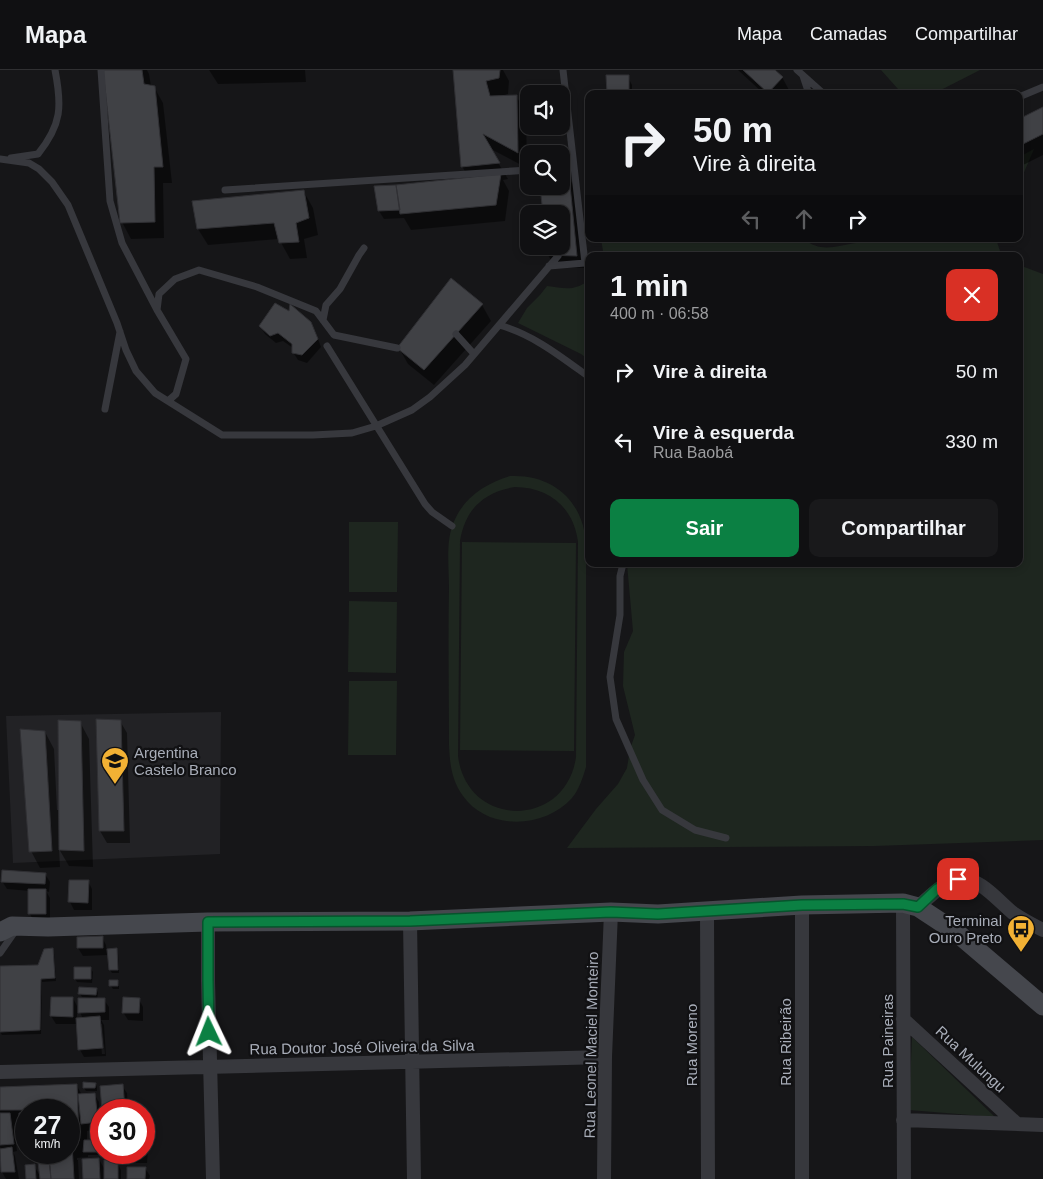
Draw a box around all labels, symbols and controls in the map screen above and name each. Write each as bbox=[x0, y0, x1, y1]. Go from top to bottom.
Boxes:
text: Mapa bbox=[25, 21, 86, 48]
text: Mapa bbox=[737, 24, 782, 44]
text: Camadas bbox=[810, 24, 887, 44]
text: Compartilhar bbox=[915, 24, 1018, 44]
map controls bbox=[520, 85, 570, 255]
button: sound bbox=[520, 85, 570, 135]
icon: right bbox=[610, 110, 675, 175]
text: 50 m bbox=[693, 110, 773, 149]
button: search bbox=[520, 145, 570, 195]
text: Vire à direita bbox=[693, 151, 816, 176]
button: layers bbox=[520, 205, 570, 255]
icon: left bbox=[737, 205, 765, 233]
icon: ahead bbox=[790, 205, 818, 233]
icon: right bbox=[843, 205, 871, 233]
text: 1 min bbox=[610, 269, 688, 302]
button: close bbox=[946, 269, 998, 321]
text: 400 m · 06:58 bbox=[610, 305, 709, 322]
icon: right bbox=[610, 358, 638, 386]
text: Vire à direita bbox=[653, 361, 767, 382]
text: 50 m bbox=[956, 361, 998, 382]
text: Vire à esquerda bbox=[653, 422, 794, 443]
icon: left bbox=[610, 428, 638, 456]
text: 330 m bbox=[945, 431, 998, 452]
text: Rua Baobá bbox=[653, 444, 733, 461]
button: Sair bbox=[610, 499, 799, 557]
button: Compartilhar bbox=[809, 499, 998, 557]
place label: Argentina Castelo Branco bbox=[134, 744, 237, 778]
school or university icon: Argentina Castelo Branco bbox=[100, 746, 130, 785]
pin bbox=[937, 858, 979, 900]
icon: arrive bbox=[944, 865, 972, 893]
place label: Terminal Ouro Preto bbox=[929, 912, 1002, 946]
bus stop icon: Terminal Ouro Preto bbox=[1006, 914, 1036, 953]
street label: Rua Leonel Maciel Monteiro bbox=[581, 951, 601, 1139]
street label: Rua Paineiras bbox=[879, 994, 896, 1088]
street label: Rua Ribeirão bbox=[777, 998, 794, 1086]
street label: Rua Moreno bbox=[683, 1004, 700, 1086]
position arrow bbox=[182, 1005, 234, 1057]
street label: Rua Mulungu bbox=[933, 1022, 1009, 1096]
street label: Rua Doutor José Oliveira da Silva bbox=[249, 1037, 475, 1057]
speed limit sign: 30 bbox=[90, 1099, 155, 1164]
text: 27 bbox=[34, 1111, 61, 1139]
text: km/h bbox=[34, 1137, 61, 1151]

